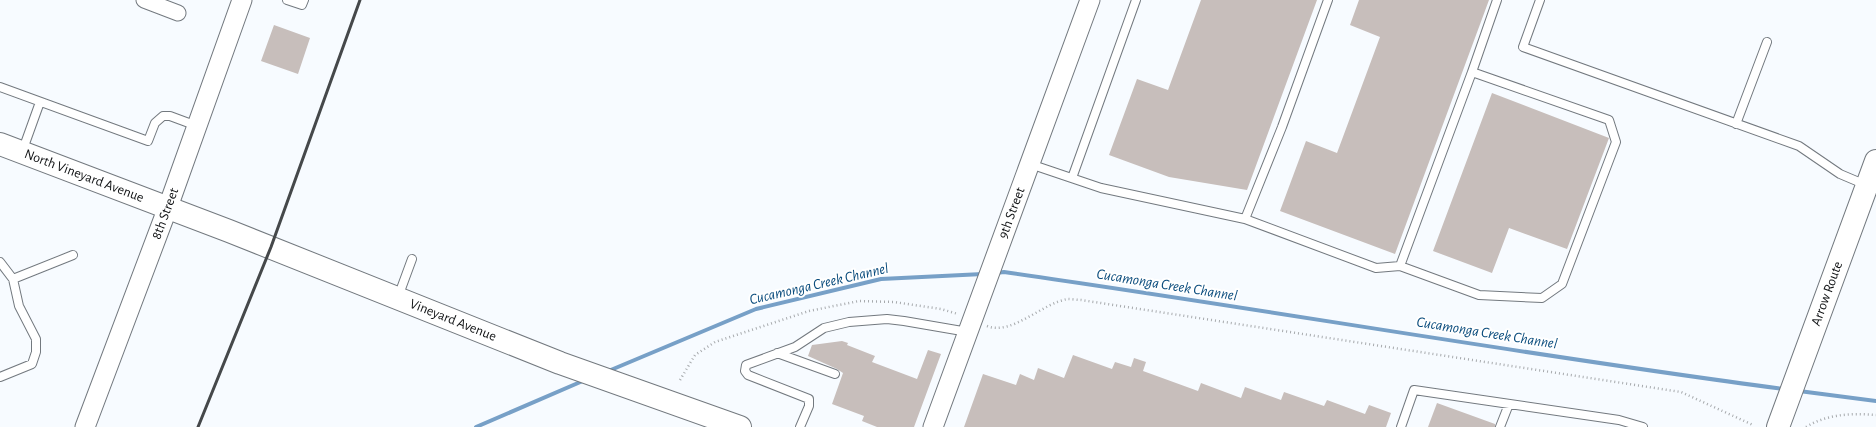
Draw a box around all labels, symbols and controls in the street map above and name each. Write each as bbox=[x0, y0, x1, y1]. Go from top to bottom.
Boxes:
street label: North Vineyard Avenue bbox=[22, 147, 146, 205]
street label: 9th Street bbox=[996, 185, 1028, 241]
street label: 8th Street bbox=[149, 186, 181, 241]
street label: Arrow Route bbox=[1809, 260, 1845, 328]
water label: Cucamonga Creek Channel bbox=[748, 261, 890, 307]
water label: Cucamonga Creek Channel bbox=[1096, 266, 1239, 304]
street label: Vineyard Avenue bbox=[408, 297, 498, 344]
water label: Cucamonga Creek Channel bbox=[1416, 314, 1559, 352]

